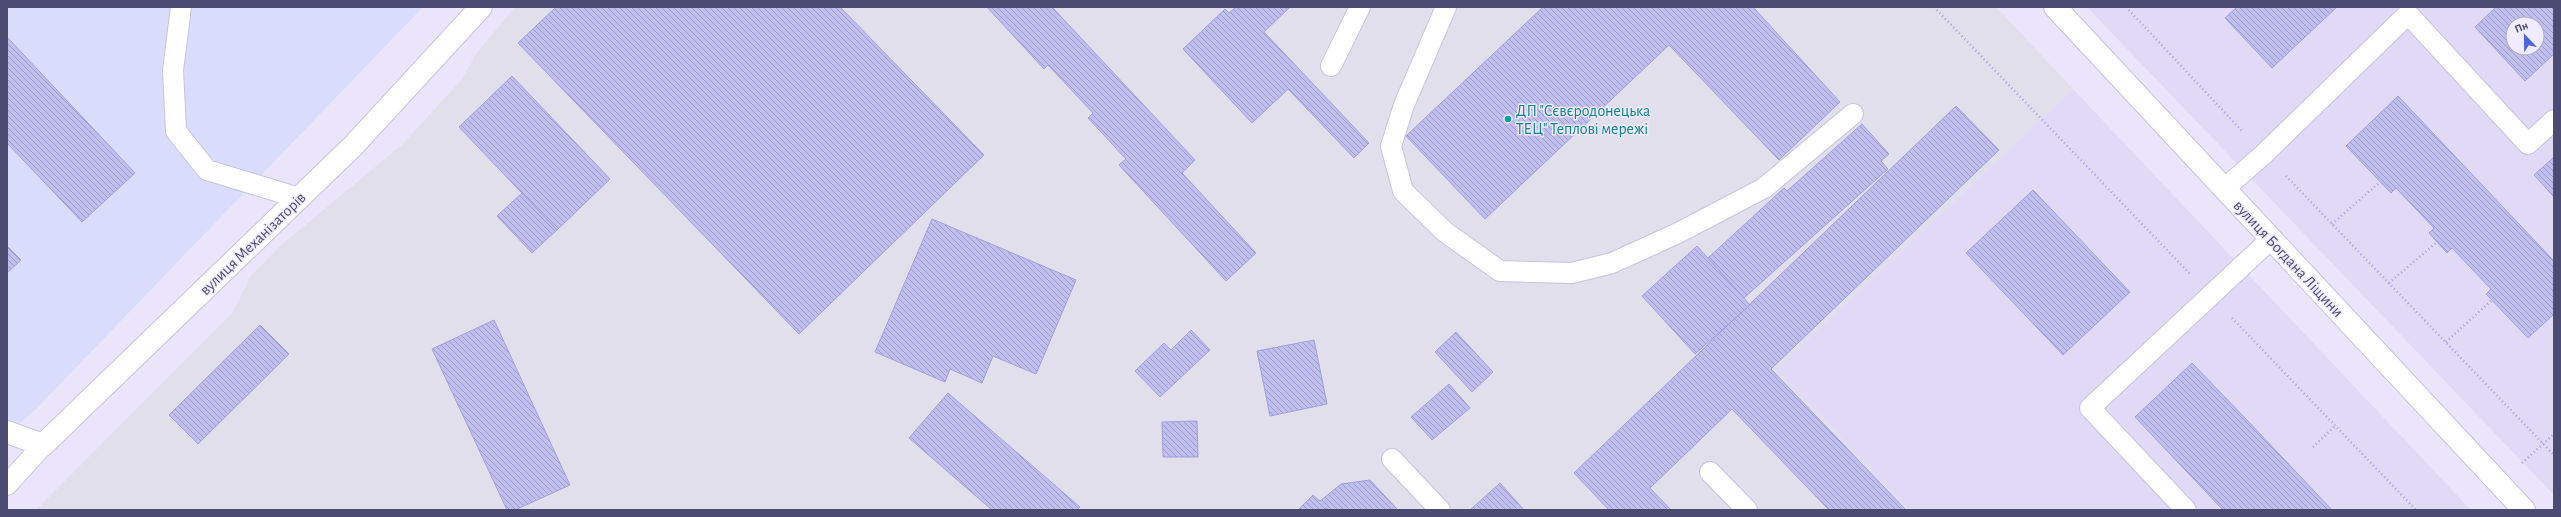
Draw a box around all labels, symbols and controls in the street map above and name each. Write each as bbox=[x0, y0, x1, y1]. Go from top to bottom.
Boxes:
north arrow bbox=[2505, 16, 2545, 56]
text: Пн bbox=[2513, 20, 2530, 35]
place label: ДП "Сєвєродонецька ТЕЦ" Теплові мережі bbox=[1516, 103, 1650, 137]
marker: ДП "Сєвєродонецька ТЕЦ" Теплові мережі bbox=[1503, 114, 1513, 124]
street label: вулиця Механізаторів bbox=[197, 189, 309, 299]
street label: вулиця Богдана Ліщини bbox=[2229, 197, 2346, 321]

